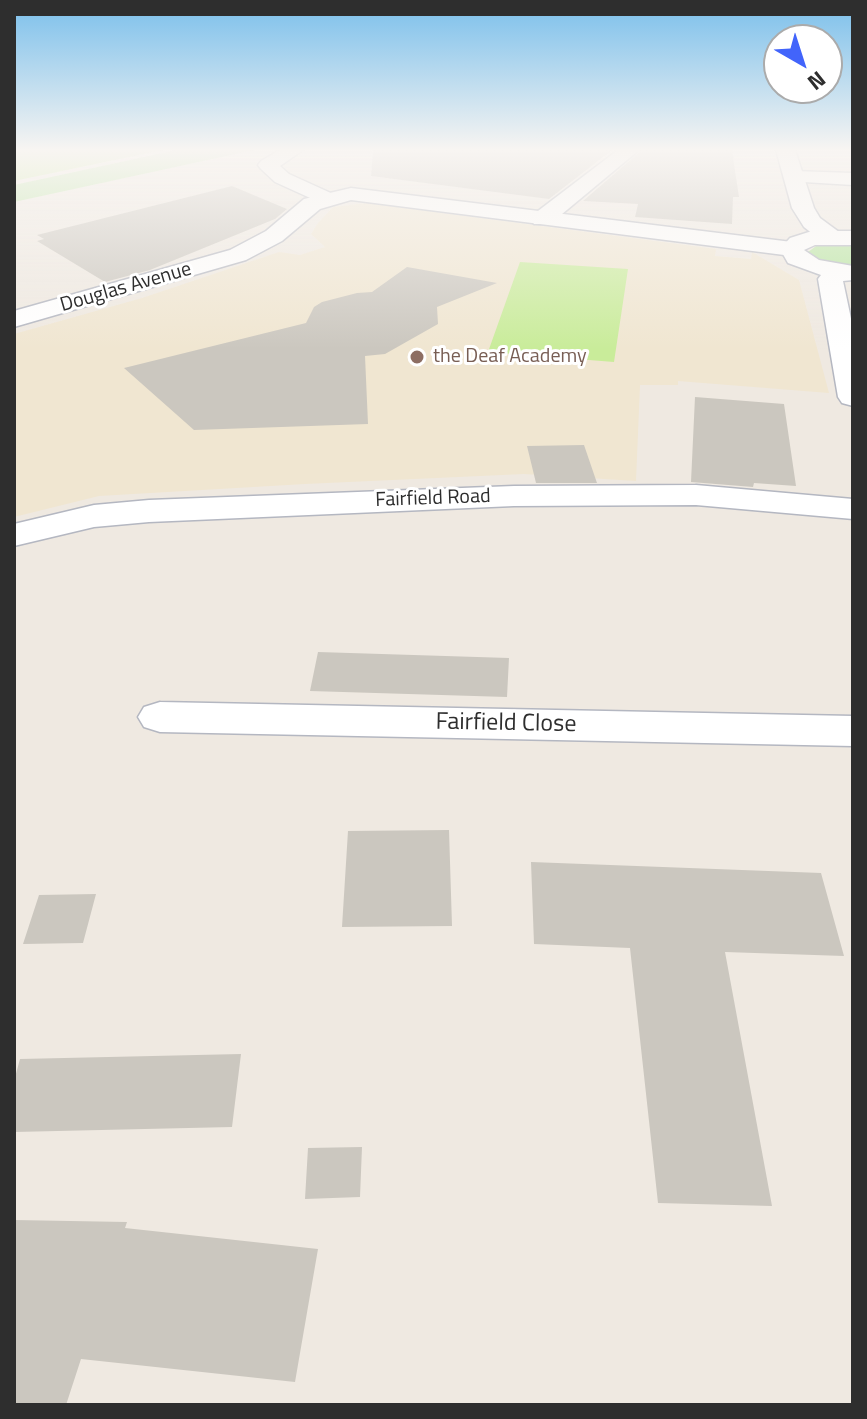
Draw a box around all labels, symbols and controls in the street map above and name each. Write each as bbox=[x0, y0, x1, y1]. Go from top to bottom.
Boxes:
north arrow bbox=[763, 24, 843, 104]
text: N bbox=[800, 63, 833, 99]
street label: Douglas Avenue bbox=[58, 258, 194, 318]
place label: the Deaf Academy bbox=[433, 345, 587, 369]
marker: the Deaf Academy bbox=[408, 348, 426, 366]
street label: Fairfield Road bbox=[375, 485, 491, 513]
street label: Fairfield Close bbox=[435, 708, 577, 740]

